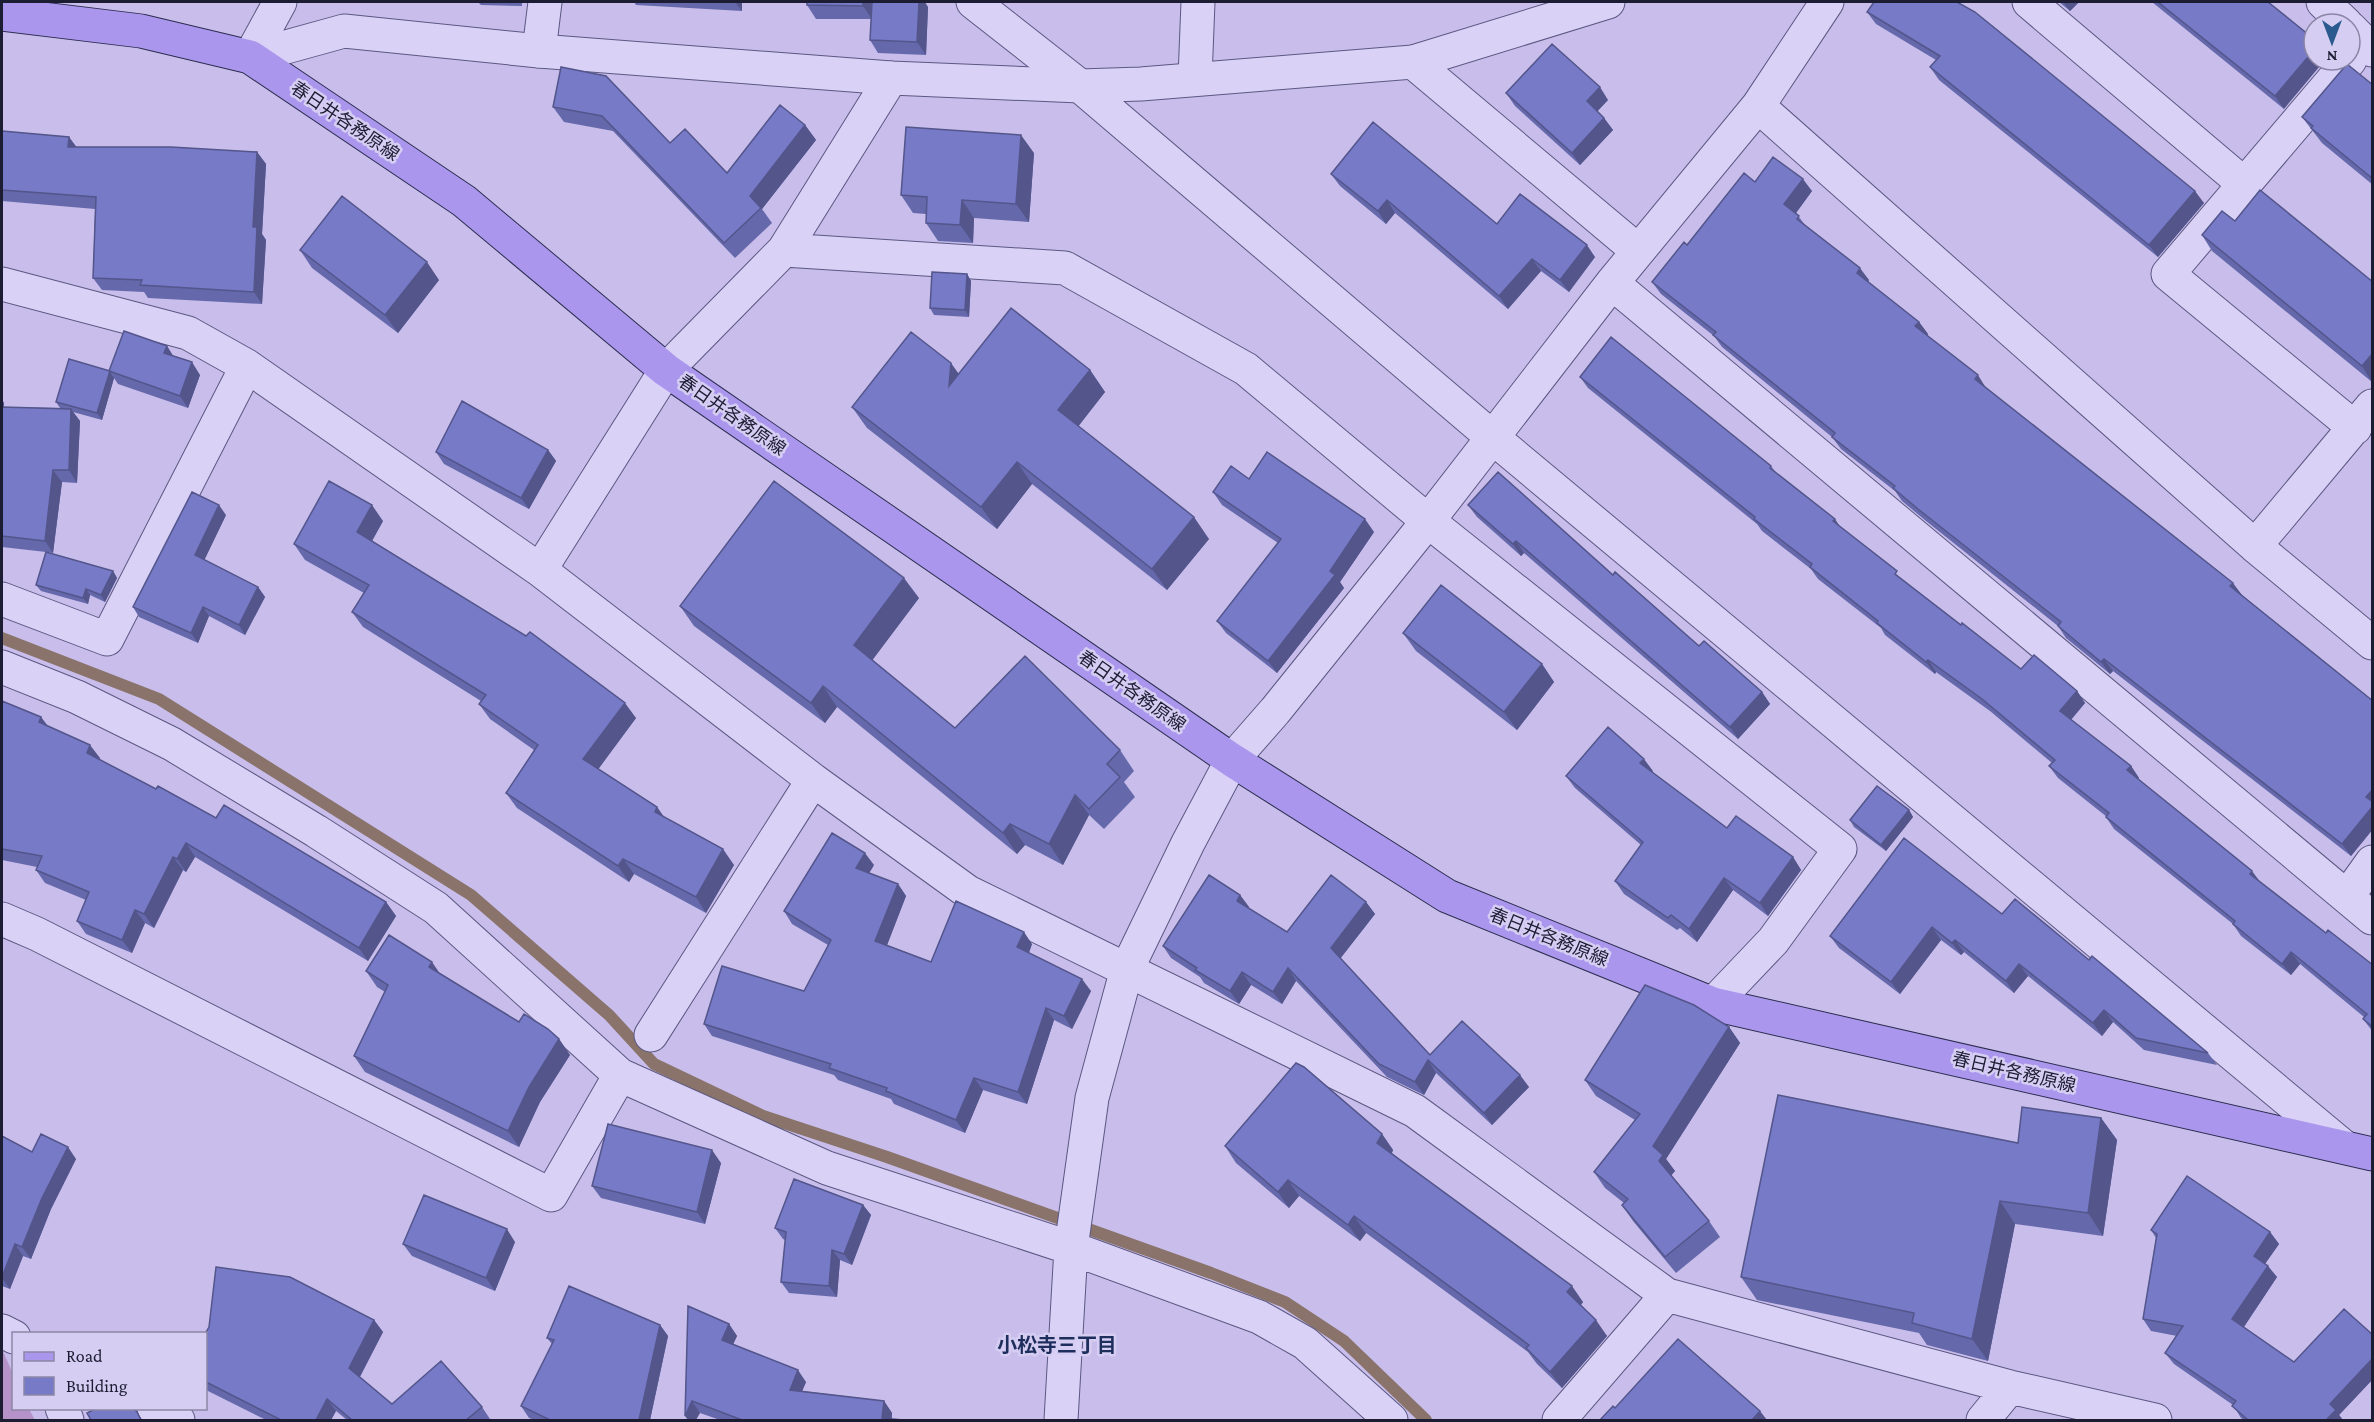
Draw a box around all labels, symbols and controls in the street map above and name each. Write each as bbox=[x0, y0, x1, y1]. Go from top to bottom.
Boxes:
north arrow bbox=[2302, 12, 2362, 72]
text: N bbox=[2326, 48, 2337, 65]
street label: 春日井各務原線 bbox=[287, 77, 403, 165]
street label: 春日井各務原線 bbox=[675, 371, 789, 459]
street label: 春日井各務原線 bbox=[1075, 647, 1189, 735]
street label: 春日井各務原線 bbox=[1487, 904, 1611, 970]
street label: 春日井各務原線 bbox=[1950, 1048, 2078, 1096]
legend bbox=[12, 1332, 207, 1410]
district label: 小松寺三丁目 bbox=[997, 1334, 1117, 1356]
text: Road bbox=[66, 1346, 103, 1366]
text: Building bbox=[66, 1376, 128, 1396]

